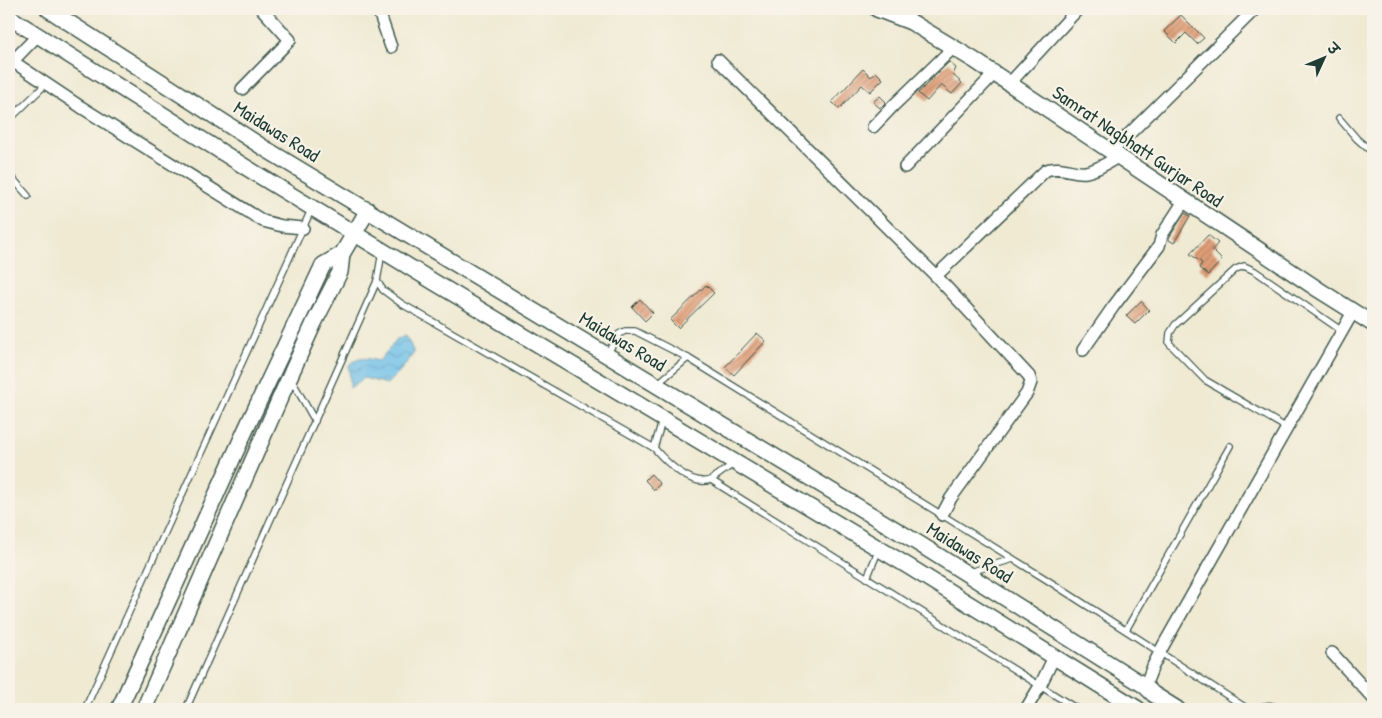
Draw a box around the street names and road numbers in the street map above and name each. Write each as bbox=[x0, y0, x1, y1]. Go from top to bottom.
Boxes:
street label: Samrat Nagbhatt Gurjar Road bbox=[1048, 79, 1229, 213]
street label: Maidawas Road bbox=[229, 94, 325, 168]
street label: Maidawas Road bbox=[575, 305, 672, 377]
street label: Maidawas Road bbox=[922, 515, 1018, 589]

